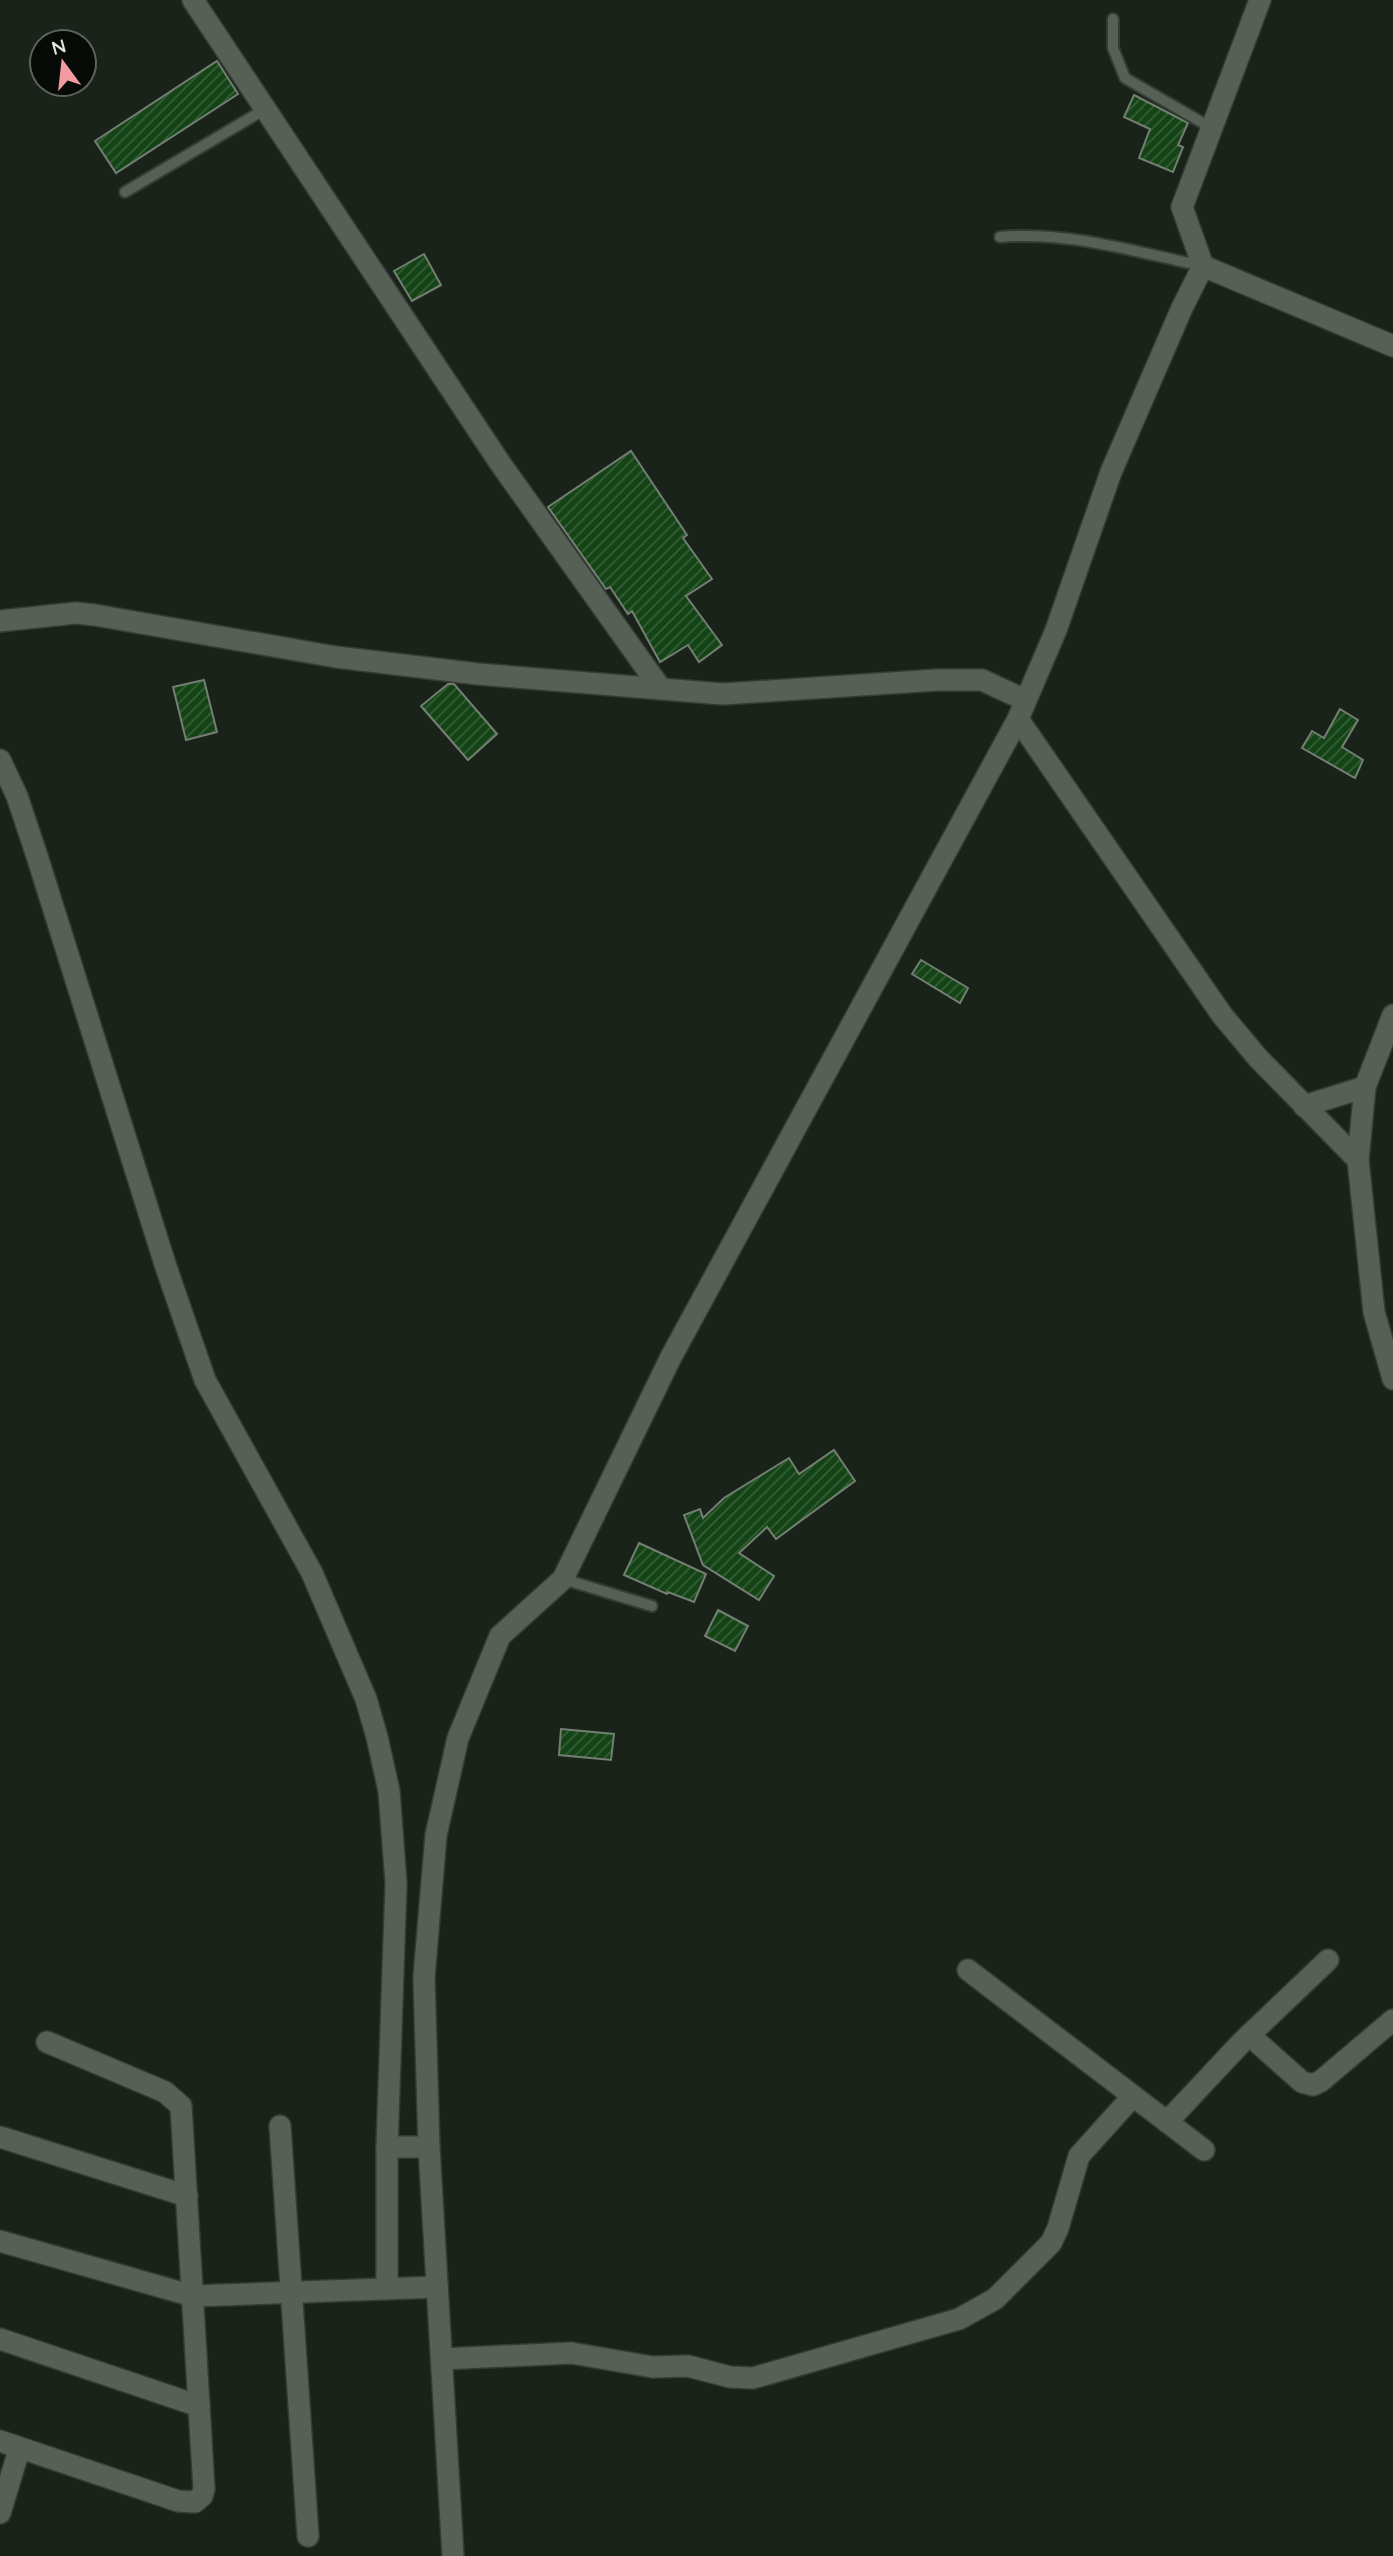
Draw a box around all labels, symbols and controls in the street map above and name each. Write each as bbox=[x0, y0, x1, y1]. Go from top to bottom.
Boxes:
north arrow bbox=[28, 28, 98, 98]
text: N bbox=[49, 33, 68, 60]

